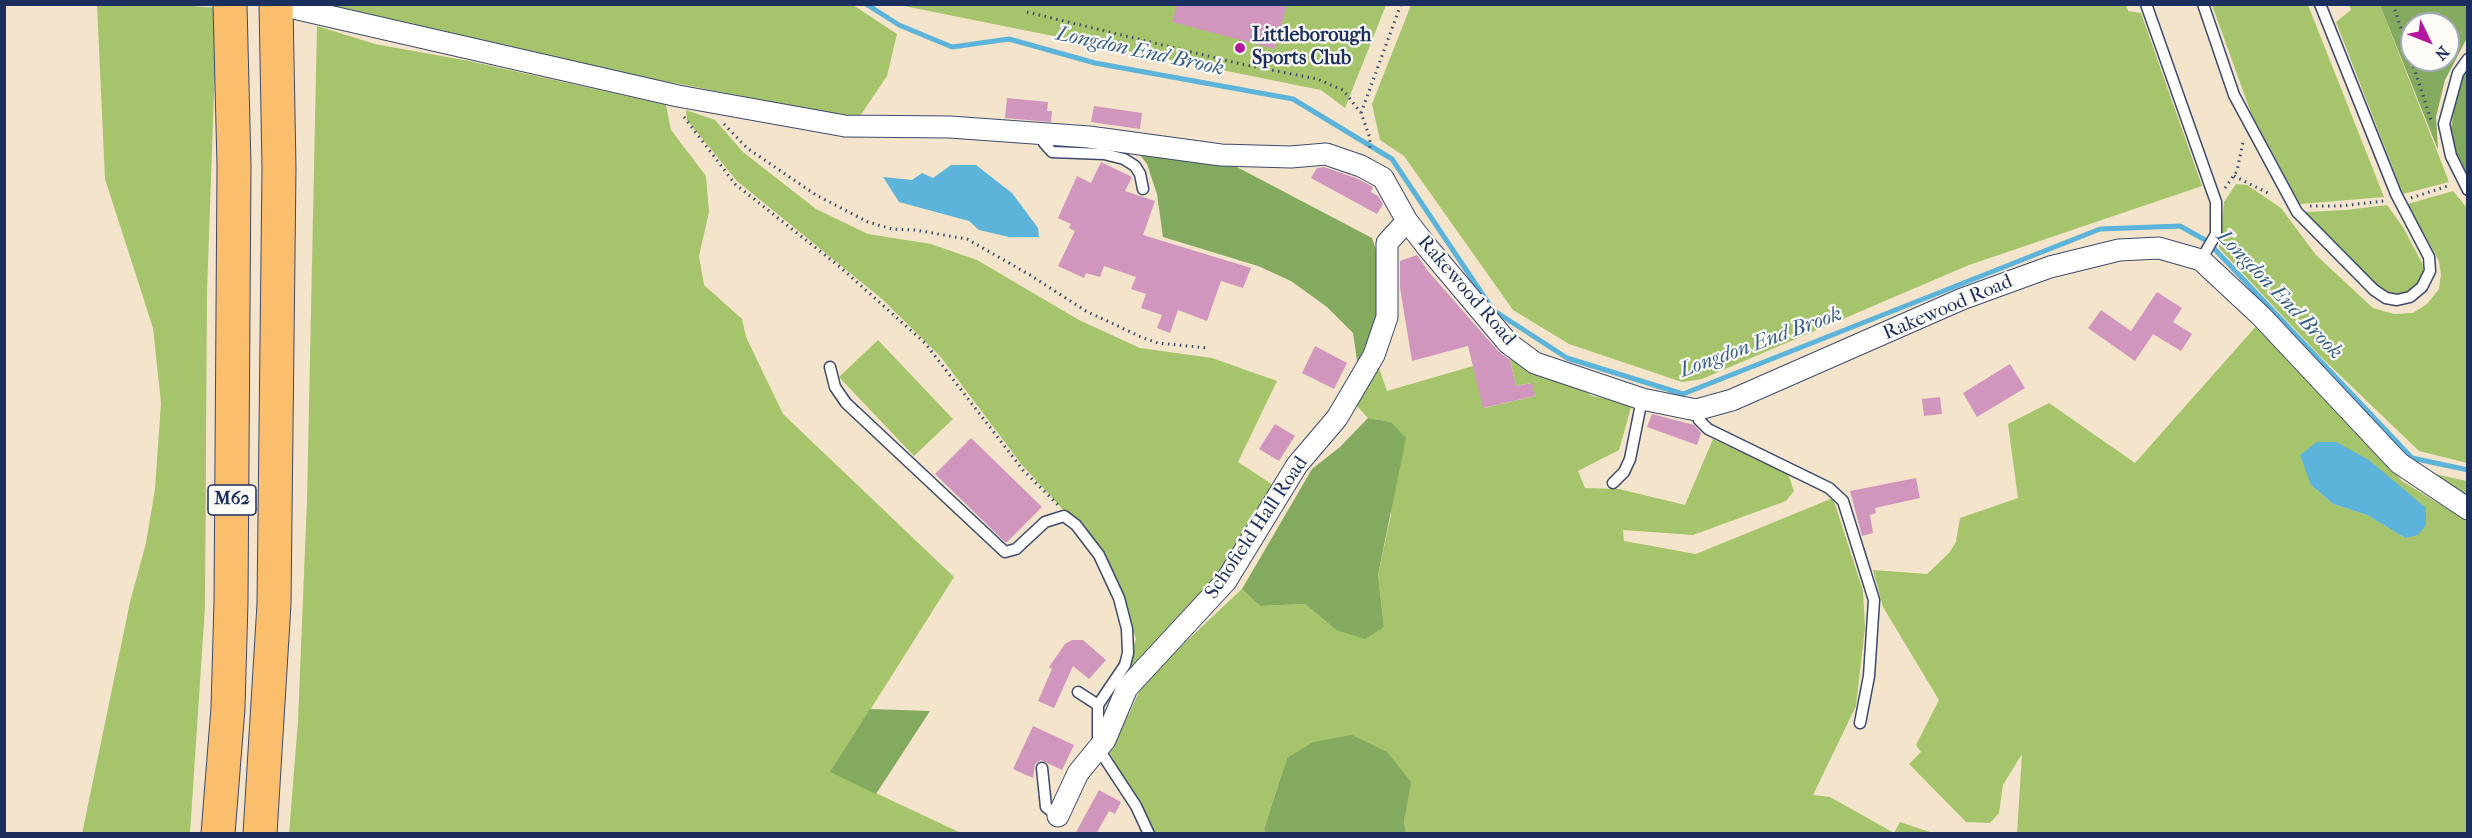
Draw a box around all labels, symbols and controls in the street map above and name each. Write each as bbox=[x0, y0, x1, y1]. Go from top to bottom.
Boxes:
north arrow bbox=[2400, 12, 2460, 72]
water label: Longdon End Brook bbox=[1054, 22, 1226, 82]
place label: Littleborough Sports Club bbox=[1252, 24, 1371, 71]
marker: Littleborough Sports Club bbox=[1233, 41, 1247, 55]
text: N bbox=[2431, 42, 2453, 64]
water label: Longdon End Brook bbox=[2211, 225, 2347, 365]
street label: Rakewood Road bbox=[1412, 231, 1520, 351]
street label: Rakewood Road bbox=[1880, 270, 2016, 346]
water label: Longdon End Brook bbox=[1676, 302, 1846, 384]
street label: Schofield Hall Road bbox=[1200, 452, 1314, 604]
road number: M62 bbox=[208, 485, 256, 515]

